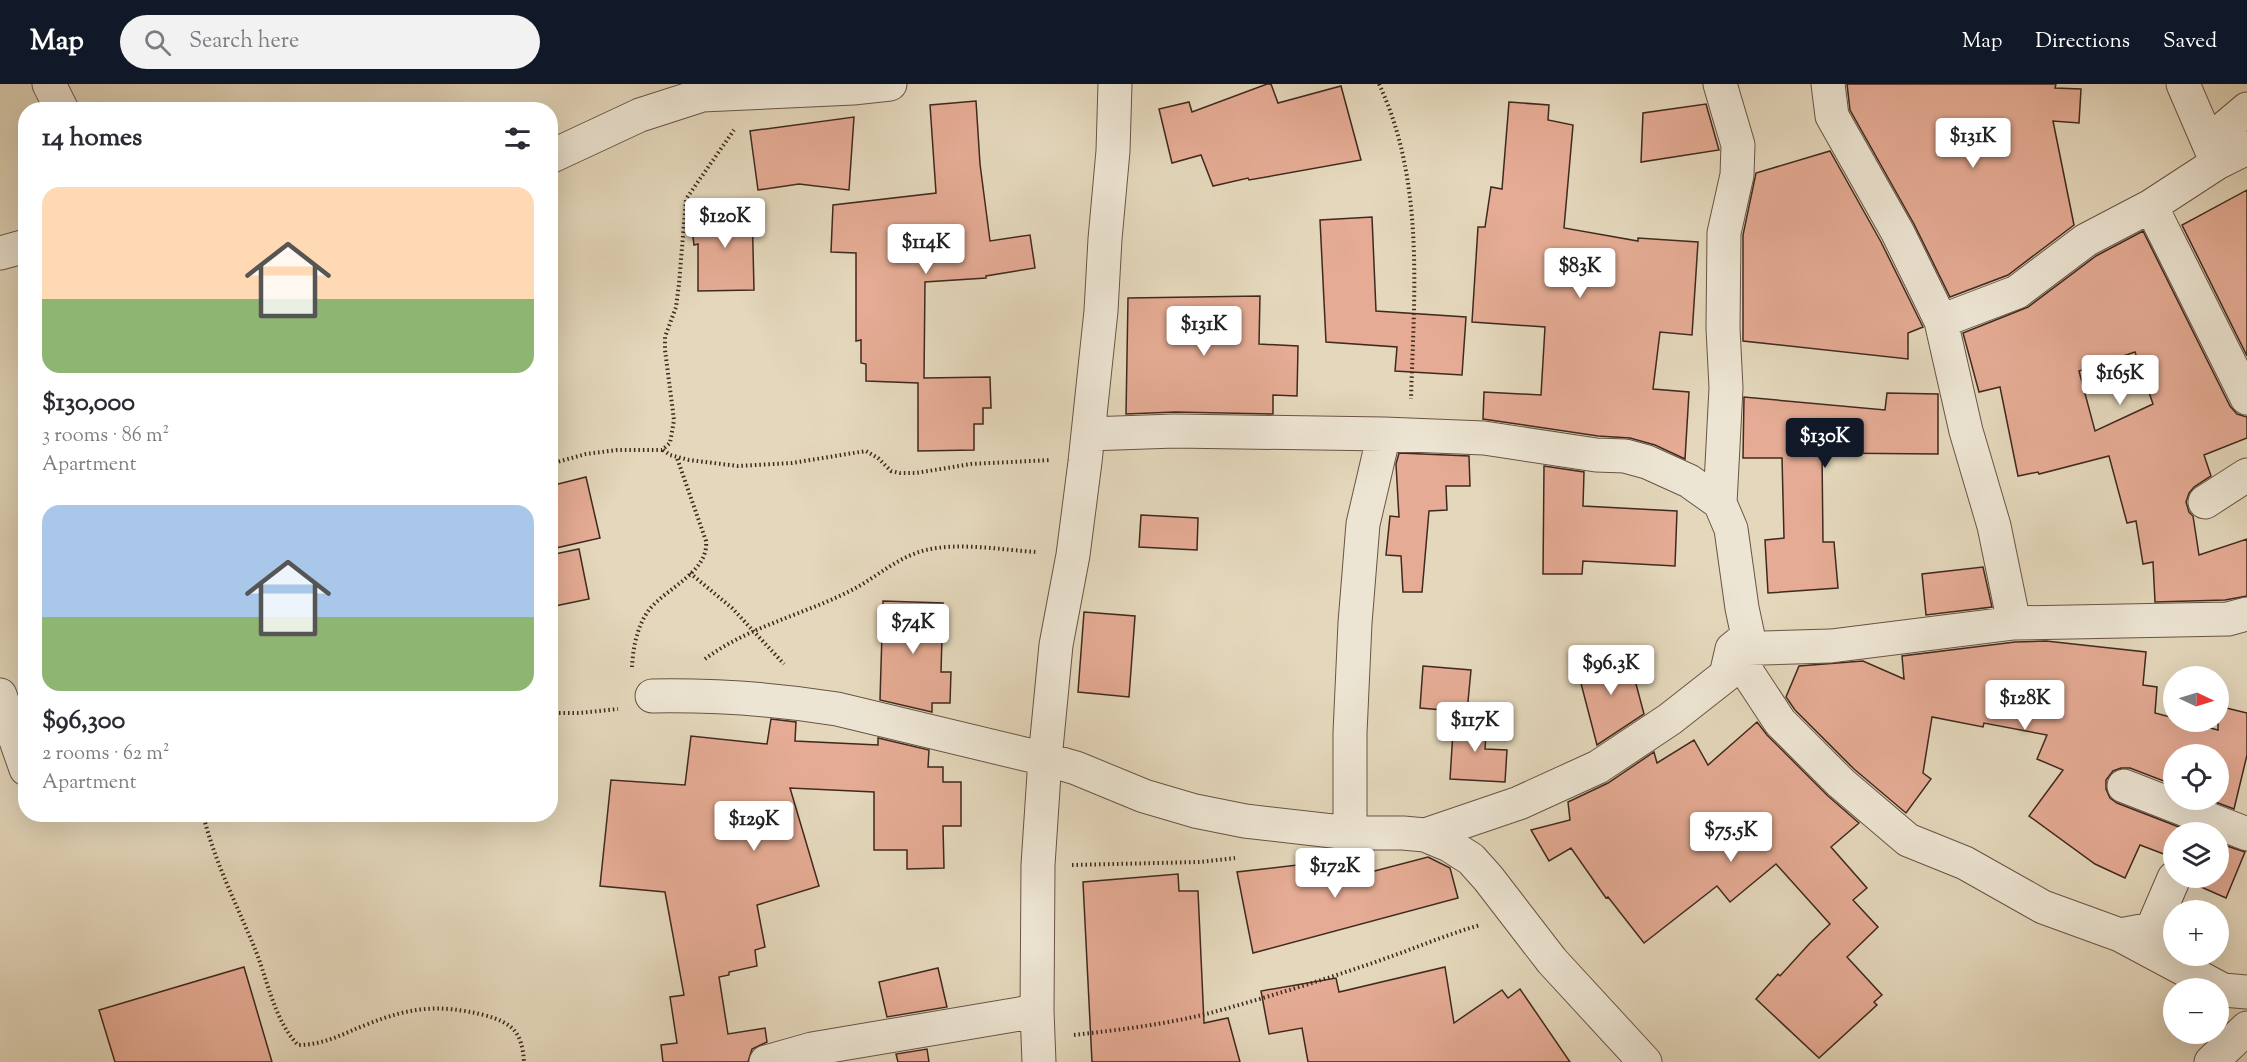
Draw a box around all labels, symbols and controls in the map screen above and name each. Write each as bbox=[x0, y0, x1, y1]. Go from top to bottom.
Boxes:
search box bbox=[120, 15, 540, 69]
text: Map bbox=[30, 22, 84, 62]
icon: search bbox=[141, 26, 174, 59]
text: Search here bbox=[189, 26, 299, 58]
text: Map bbox=[1962, 27, 2002, 57]
text: Directions bbox=[2035, 27, 2130, 57]
text: Saved bbox=[2163, 27, 2217, 57]
pin: $131K bbox=[1931, 118, 2015, 169]
text: 14 homes bbox=[42, 120, 142, 157]
icon: filters bbox=[501, 122, 534, 155]
text: $131K bbox=[1950, 123, 1996, 152]
pin: $120K bbox=[683, 198, 767, 249]
text: $120K bbox=[699, 203, 751, 232]
pin: $114K bbox=[884, 224, 968, 275]
icon: home bbox=[234, 226, 342, 334]
text: $114K bbox=[902, 229, 950, 258]
pin: $83K bbox=[1544, 248, 1616, 299]
text: $83K bbox=[1558, 253, 1602, 282]
pin: $131K bbox=[1162, 306, 1246, 357]
text: $131K bbox=[1181, 311, 1227, 340]
pin: $165K bbox=[2078, 355, 2162, 406]
text: $165K bbox=[2096, 360, 2144, 389]
text: $130,000 bbox=[42, 385, 135, 422]
pin: $130K bbox=[1783, 418, 1867, 469]
text: 3 rooms · 86 m² bbox=[42, 422, 169, 451]
text: $130K bbox=[1800, 423, 1850, 452]
text: Apartment bbox=[42, 451, 137, 480]
icon: home bbox=[234, 544, 342, 652]
pin: $74K bbox=[877, 604, 949, 655]
text: $74K bbox=[891, 609, 935, 638]
pin: $96.3K bbox=[1562, 645, 1660, 696]
text: $96.3K bbox=[1582, 650, 1640, 679]
north arrow bbox=[2163, 666, 2229, 732]
map controls bbox=[2163, 666, 2229, 1044]
pin: $128K bbox=[1983, 680, 2067, 731]
text: $128K bbox=[1999, 685, 2051, 714]
pin: $117K bbox=[1433, 702, 1517, 753]
text: $96,300 bbox=[42, 703, 125, 740]
text: $117K bbox=[1451, 707, 1499, 736]
text: 2 rooms · 62 m² bbox=[42, 740, 170, 769]
button: locate bbox=[2163, 744, 2229, 810]
text: Apartment bbox=[42, 769, 137, 798]
pin: $129K bbox=[712, 801, 796, 852]
text: $129K bbox=[728, 806, 780, 835]
pin: $75.5K bbox=[1682, 812, 1780, 863]
text: $75.5K bbox=[1704, 817, 1758, 846]
button: layers bbox=[2163, 822, 2229, 888]
pin: $172K bbox=[1293, 848, 1377, 899]
text: $172K bbox=[1309, 853, 1361, 882]
button: + bbox=[2163, 900, 2229, 966]
button: − bbox=[2163, 978, 2229, 1044]

